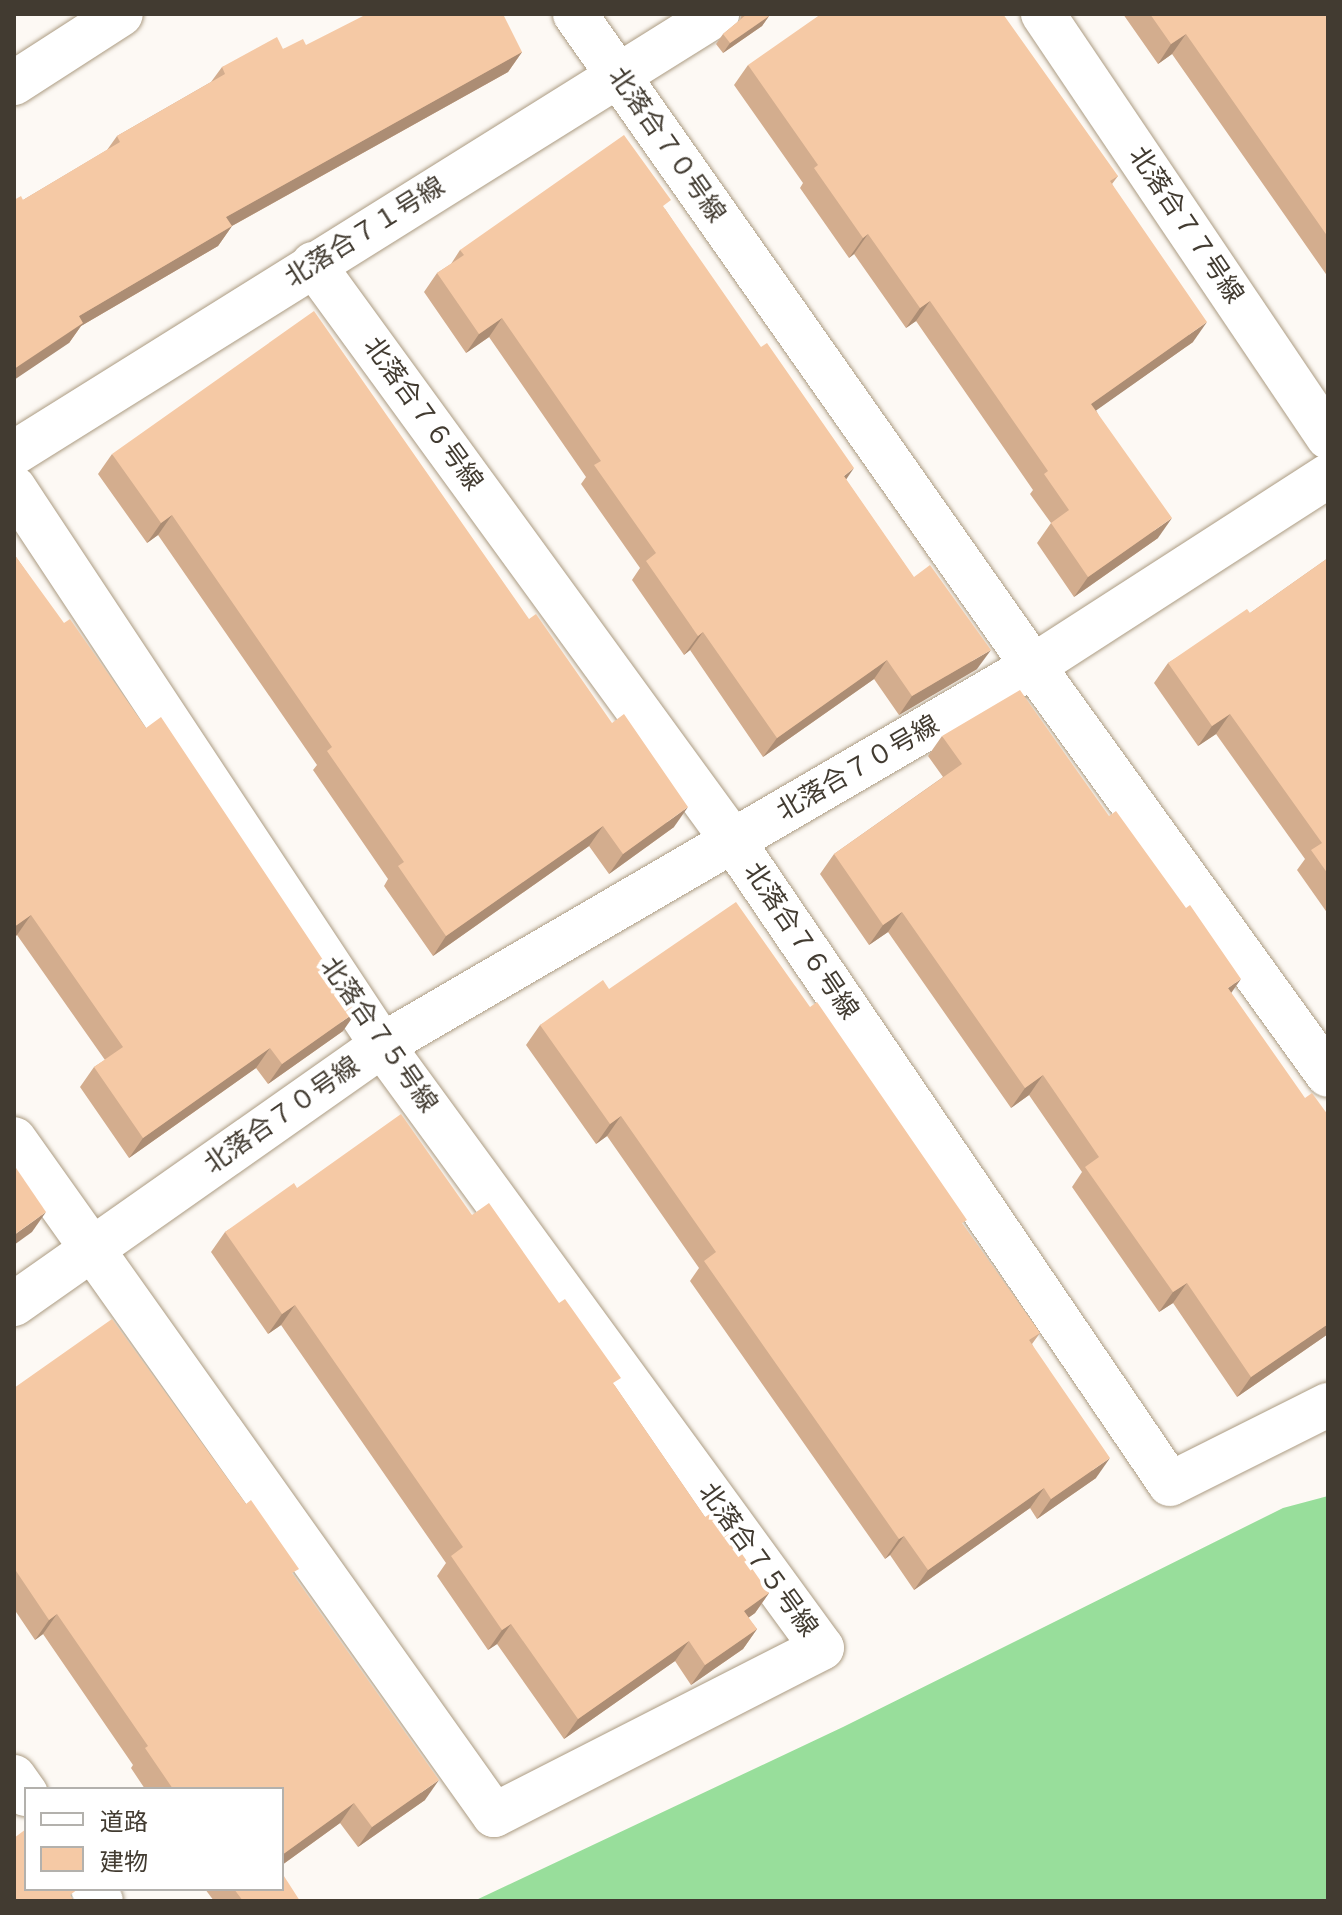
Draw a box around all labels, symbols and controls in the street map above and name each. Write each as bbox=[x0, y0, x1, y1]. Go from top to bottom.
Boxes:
street label: 北落合７０号線 bbox=[602, 62, 732, 228]
street label: 北落合７７号線 bbox=[1122, 141, 1250, 309]
street label: 北落合７１号線 bbox=[280, 171, 450, 293]
street label: 北落合７６号線 bbox=[357, 331, 489, 497]
street label: 北落合７０号線 bbox=[771, 709, 945, 827]
street label: 北落合７６号線 bbox=[737, 857, 865, 1025]
street label: 北落合７５号線 bbox=[314, 952, 444, 1118]
street label: 北落合７０号線 bbox=[199, 1050, 365, 1180]
street label: 北落合７５号線 bbox=[692, 1477, 824, 1643]
legend bbox=[24, 1787, 284, 1891]
text: 道路 bbox=[100, 1808, 148, 1835]
text: 建物 bbox=[100, 1848, 148, 1875]

